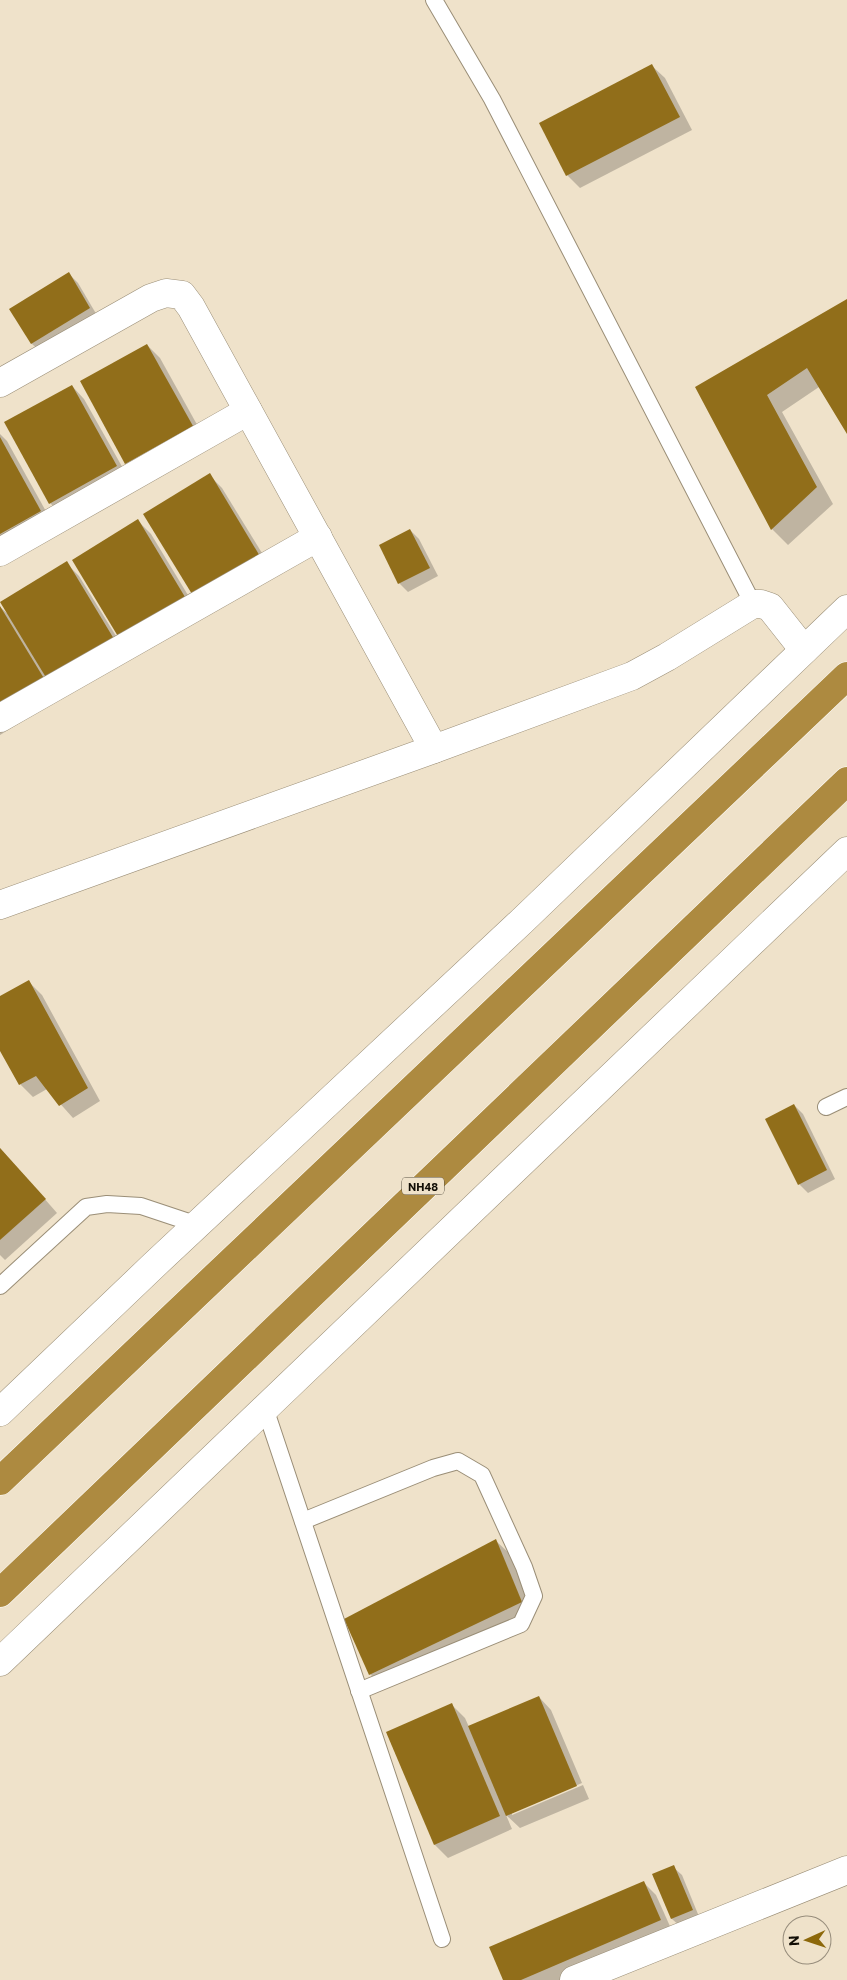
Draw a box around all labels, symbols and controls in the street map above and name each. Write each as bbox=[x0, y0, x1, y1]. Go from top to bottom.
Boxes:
road number: NH48 bbox=[402, 1178, 444, 1194]
north arrow bbox=[782, 1915, 832, 1965]
text: N bbox=[785, 1935, 802, 1946]

